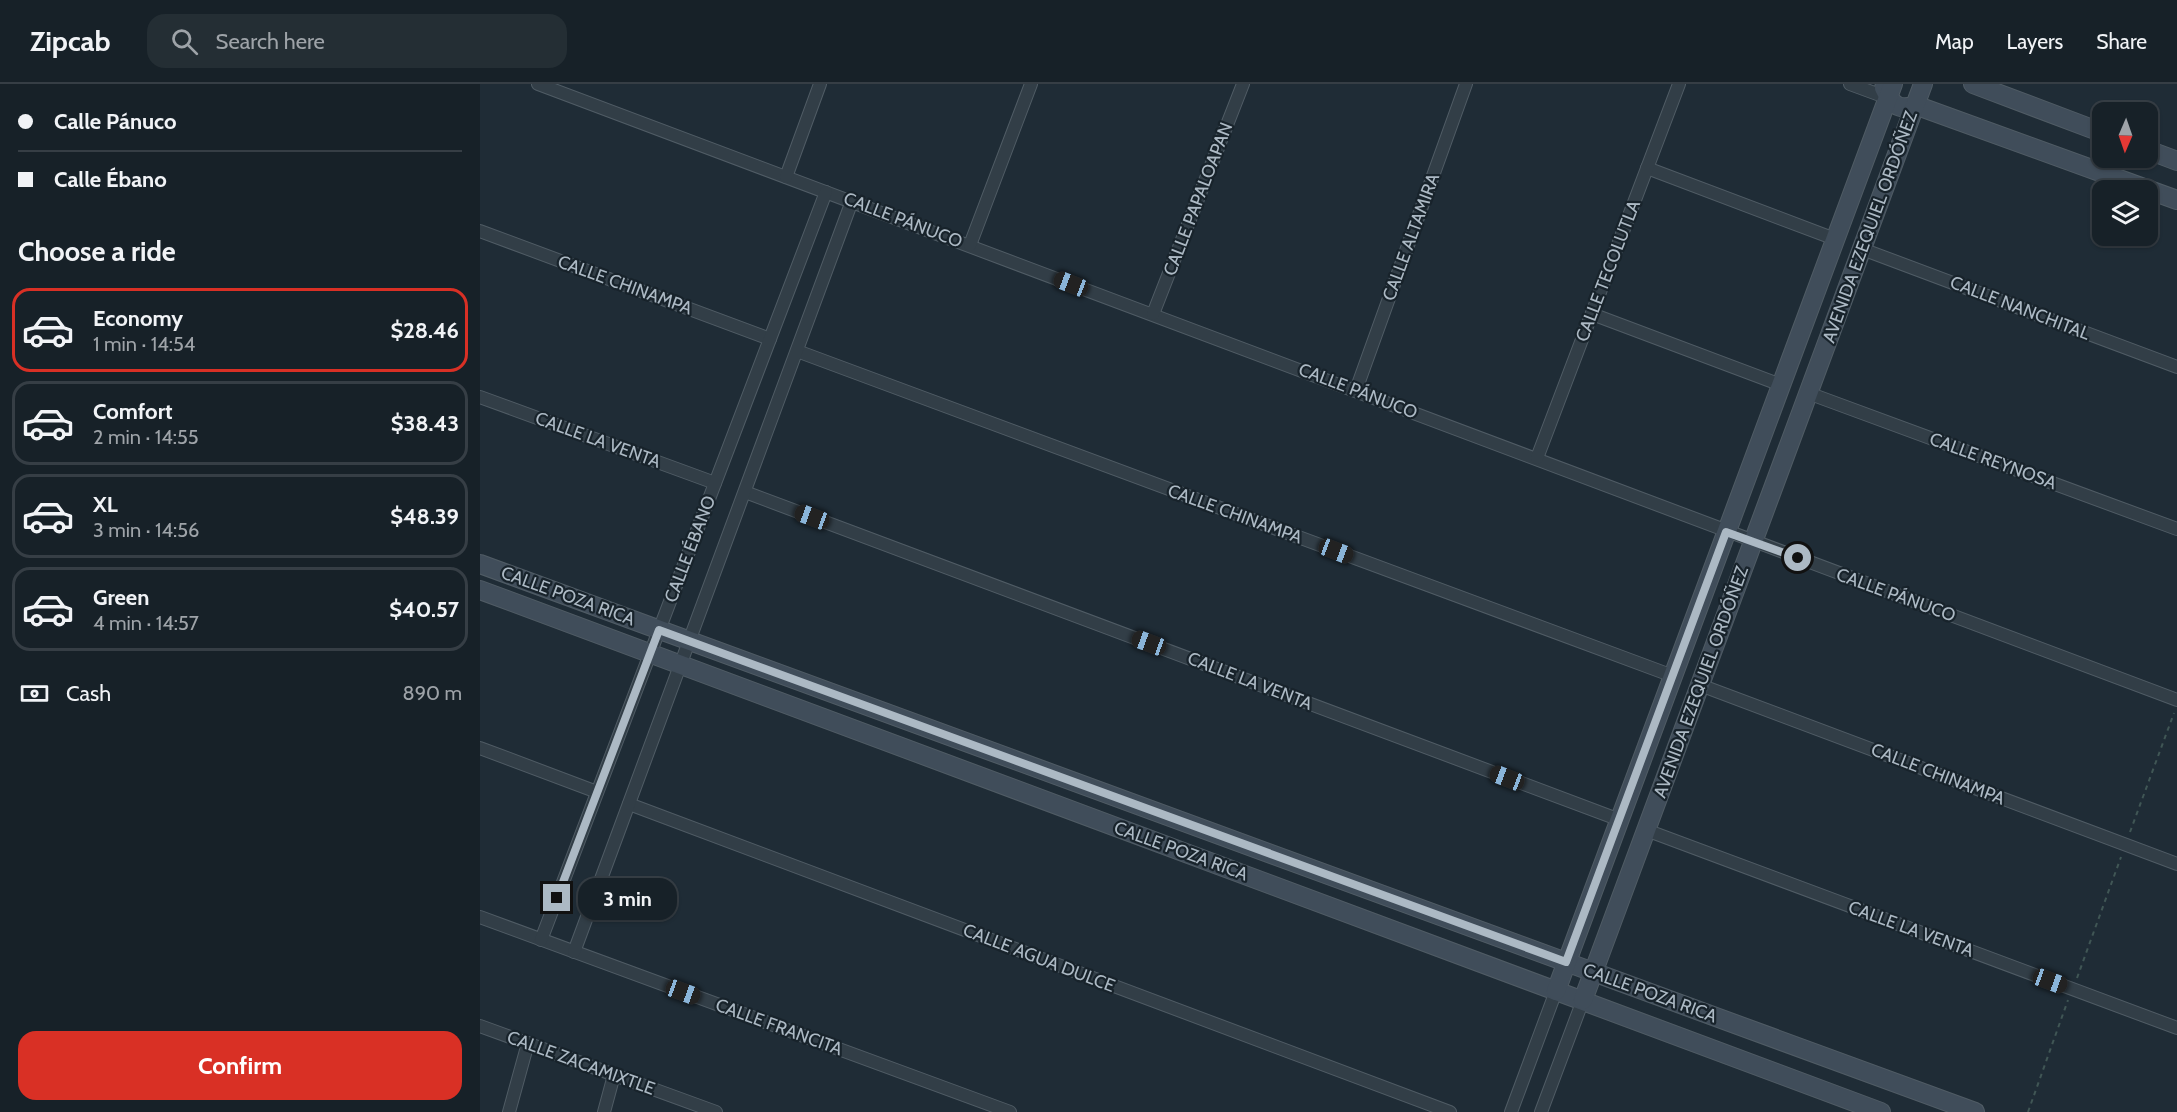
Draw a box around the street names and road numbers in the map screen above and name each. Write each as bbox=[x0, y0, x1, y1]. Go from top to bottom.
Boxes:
street label: AVENIDA EZEQUIEL ORDÓÑEZ bbox=[1818, 108, 1922, 346]
street label: CALLE PAPALOAPAN bbox=[1159, 119, 1237, 279]
street label: CALLE ALTAMIRA bbox=[1378, 170, 1444, 304]
street label: CALLE PÁNUCO bbox=[841, 187, 966, 253]
street label: CALLE TECOLUTLA bbox=[1571, 197, 1645, 345]
street label: CALLE CHINAMPA bbox=[555, 250, 695, 320]
street label: CALLE NANCHITAL bbox=[1947, 271, 2093, 345]
street label: CALLE PÁNUCO bbox=[1296, 358, 1421, 424]
street label: CALLE LA VENTA bbox=[532, 407, 664, 473]
street label: CALLE REYNOSA bbox=[1927, 428, 2059, 494]
street label: CALLE CHINAMPA bbox=[1165, 479, 1305, 549]
street label: CALLE ÉBANO bbox=[660, 492, 720, 605]
street label: CALLE POZA RICA bbox=[498, 562, 638, 630]
street label: AVENIDA EZEQUIEL ORDÓÑEZ bbox=[1649, 563, 1753, 801]
street label: CALLE PÁNUCO bbox=[1833, 563, 1959, 627]
street label: CALLE LA VENTA bbox=[1185, 647, 1315, 715]
street label: CALLE CHINAMPA bbox=[1868, 738, 2008, 810]
street label: CALLE POZA RICA bbox=[1111, 817, 1251, 885]
street label: CALLE LA VENTA bbox=[1845, 896, 1977, 962]
street label: CALLE AGUA DULCE bbox=[960, 919, 1118, 997]
street label: CALLE POZA RICA bbox=[1580, 959, 1720, 1027]
street label: CALLE FRANCITA bbox=[712, 994, 846, 1060]
street label: CALLE ZACAMIXTLE bbox=[504, 1026, 658, 1100]

